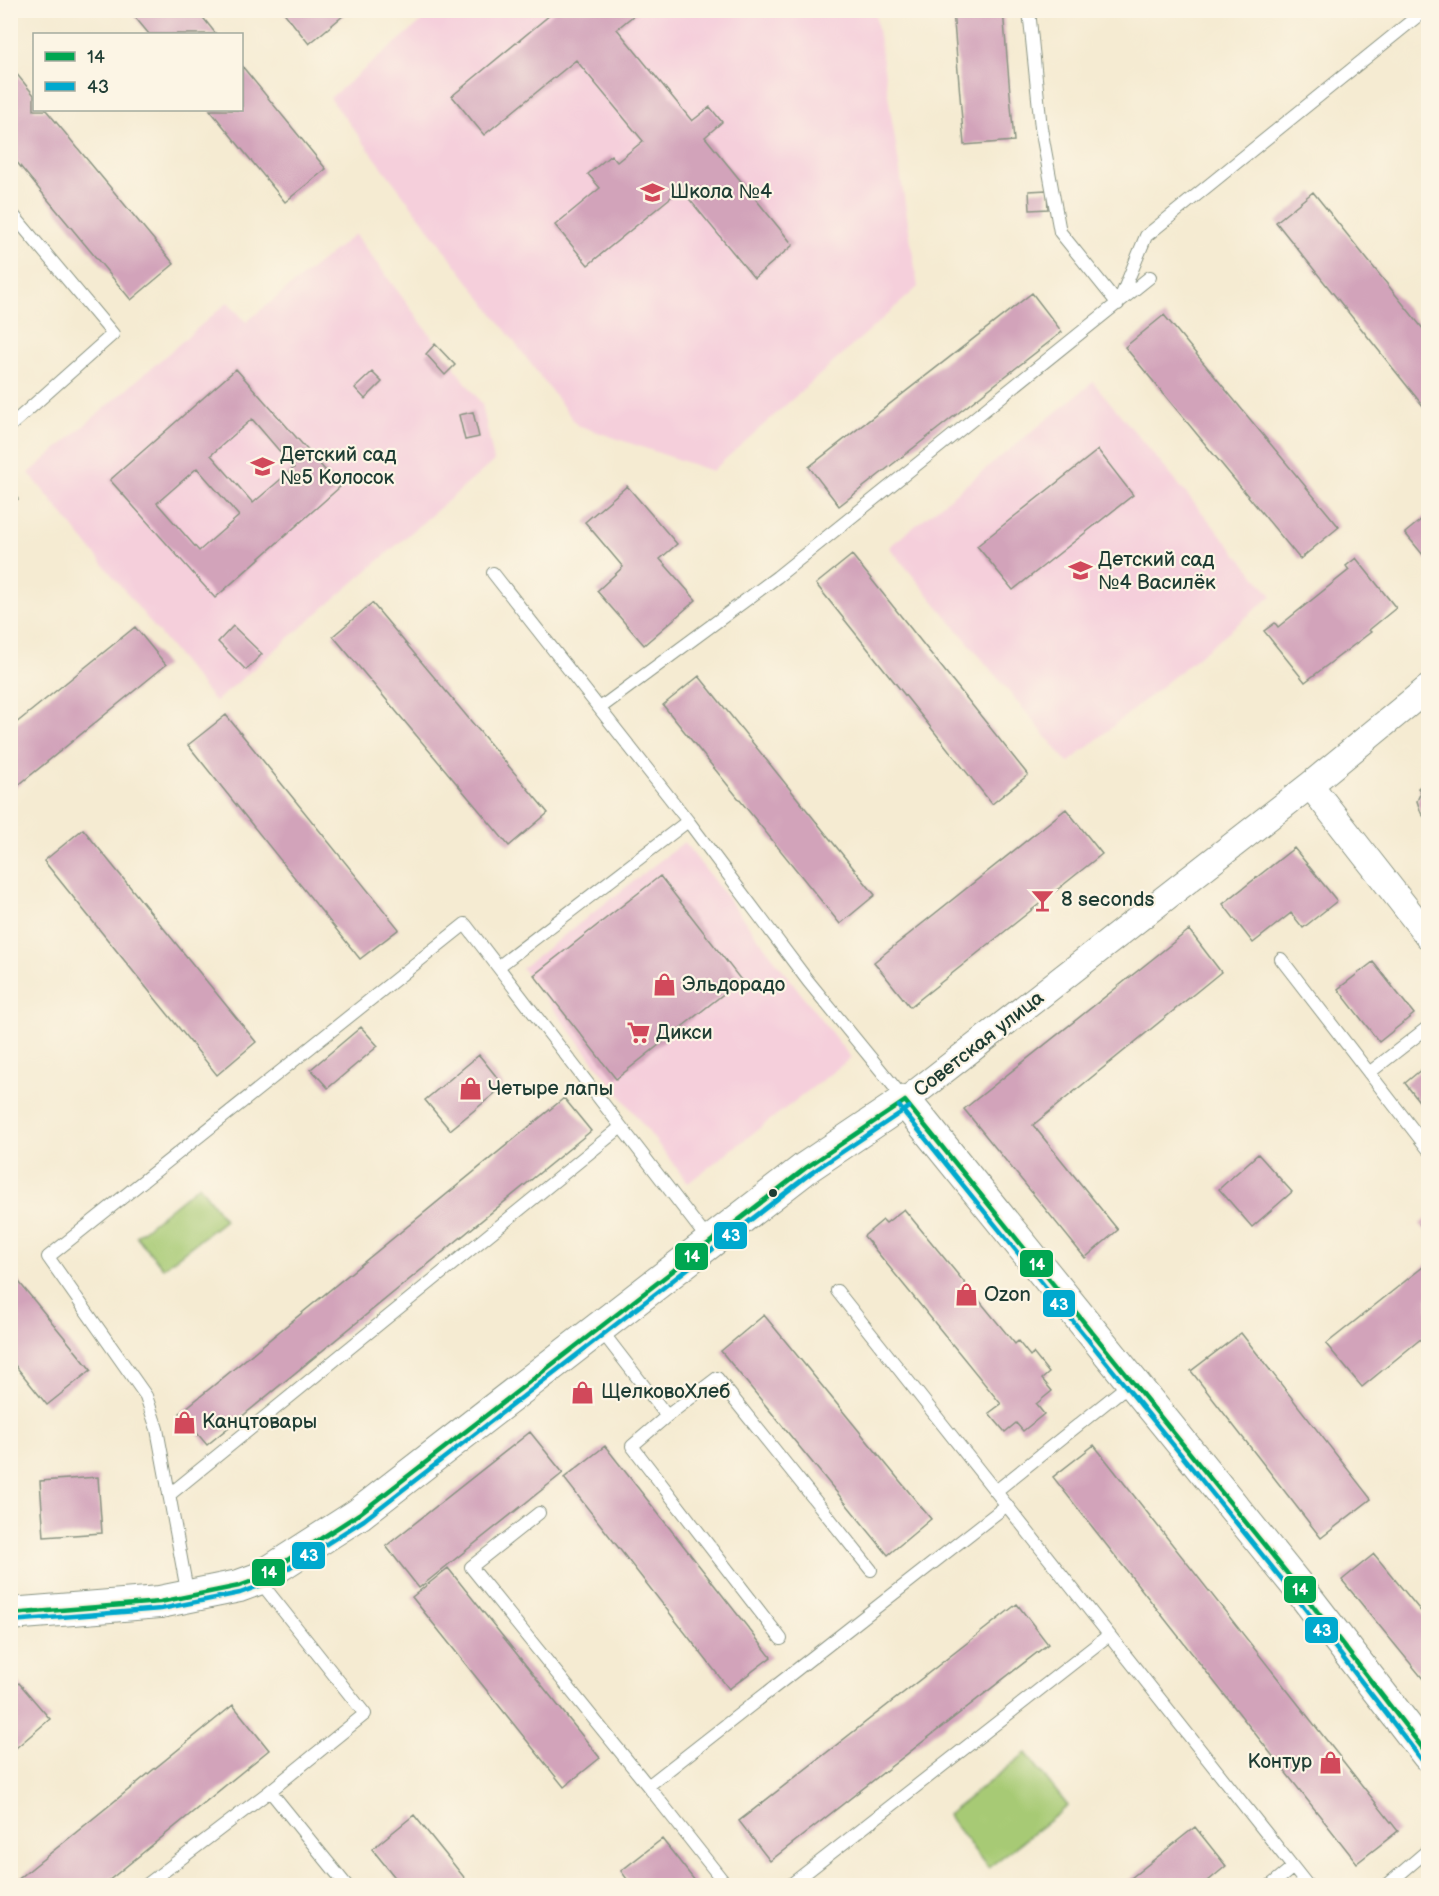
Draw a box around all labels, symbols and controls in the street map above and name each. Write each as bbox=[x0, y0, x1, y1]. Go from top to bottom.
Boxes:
legend bbox=[33, 33, 243, 111]
text: 14 bbox=[87, 47, 105, 68]
text: 43 bbox=[87, 77, 109, 98]
school or university icon: Школа №4 bbox=[639, 179, 665, 205]
place label: Школа №4 bbox=[670, 180, 772, 204]
place label: Детский сад №5 Колосок bbox=[280, 443, 396, 490]
school or university icon: Детский сад №5 Колосок bbox=[249, 454, 275, 480]
place label: Детский сад №4 Василёк bbox=[1098, 548, 1216, 595]
school or university icon: Детский сад №4 Василёк bbox=[1067, 558, 1093, 584]
bar icon: 8 seconds bbox=[1030, 887, 1056, 913]
place label: 8 seconds bbox=[1061, 888, 1155, 912]
shop icon: Эльдорадо bbox=[651, 972, 677, 998]
place label: Эльдорадо bbox=[682, 973, 785, 997]
street label: Советская улица bbox=[909, 986, 1049, 1102]
supermarket icon: Дикси bbox=[625, 1020, 651, 1046]
place label: Дикси bbox=[656, 1021, 713, 1045]
shop icon: Четыре лапы bbox=[457, 1076, 483, 1102]
place label: Четыре лапы bbox=[488, 1077, 613, 1101]
unlabelled marker bbox=[767, 1187, 779, 1199]
line badge: 43 bbox=[713, 1221, 748, 1250]
text: 43 bbox=[722, 1227, 740, 1246]
line badge: 14 bbox=[674, 1242, 709, 1271]
text: 14 bbox=[684, 1248, 701, 1267]
line badge: 14 bbox=[1019, 1249, 1054, 1278]
text: 14 bbox=[1029, 1256, 1046, 1275]
shop icon: Ozon bbox=[953, 1282, 979, 1308]
place label: Ozon bbox=[984, 1283, 1031, 1307]
line badge: 43 bbox=[1042, 1289, 1076, 1318]
text: 43 bbox=[1050, 1296, 1068, 1315]
shop icon: ЩелковоХлеб bbox=[570, 1379, 596, 1405]
place label: ЩелковоХлеб bbox=[601, 1380, 730, 1404]
shop icon: Канцтовары bbox=[171, 1409, 197, 1435]
place label: Канцтовары bbox=[202, 1410, 317, 1434]
line badge: 43 bbox=[291, 1541, 326, 1570]
text: 43 bbox=[300, 1547, 318, 1566]
line badge: 14 bbox=[251, 1558, 286, 1587]
text: 14 bbox=[261, 1564, 278, 1583]
line badge: 14 bbox=[1283, 1575, 1317, 1604]
text: 14 bbox=[1292, 1581, 1309, 1600]
line badge: 43 bbox=[1304, 1616, 1339, 1644]
text: 43 bbox=[1313, 1622, 1331, 1641]
shop icon: Контур bbox=[1317, 1749, 1343, 1775]
place label: Контур bbox=[1248, 1750, 1313, 1774]

